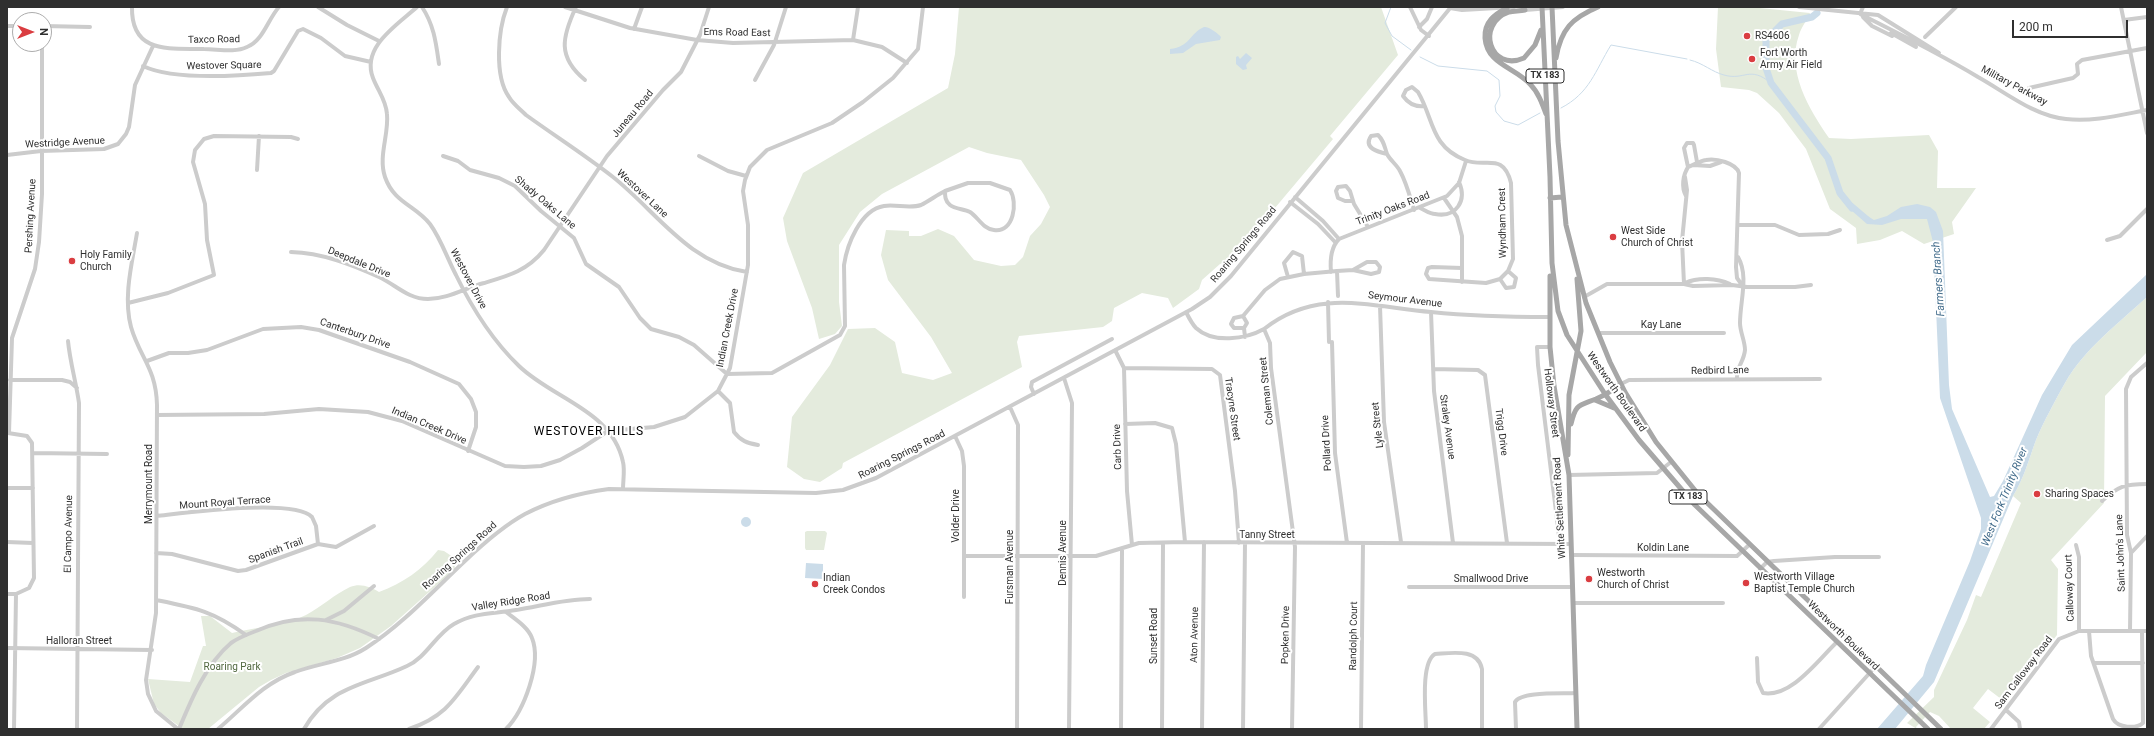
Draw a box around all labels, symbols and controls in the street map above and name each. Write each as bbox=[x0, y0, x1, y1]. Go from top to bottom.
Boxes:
north arrow bbox=[12, 12, 52, 52]
scale bar bbox=[2014, 12, 2130, 38]
text: 200 m bbox=[2019, 20, 2053, 34]
street label: Ems Road East bbox=[703, 26, 771, 40]
text: N bbox=[37, 28, 50, 36]
place label: RS4606 bbox=[1755, 30, 1790, 42]
marker: RS4606 bbox=[1742, 31, 1752, 41]
street label: Taxco Road bbox=[188, 34, 240, 46]
place label: Fort Worth Army Air Field bbox=[1760, 47, 1822, 70]
marker: Fort Worth Army Air Field bbox=[1747, 54, 1757, 64]
street label: Westover Square bbox=[186, 59, 262, 73]
street label: Military Parkway bbox=[1979, 64, 2049, 108]
road number: TX 183 bbox=[1526, 69, 1564, 83]
street label: Juneau Road bbox=[610, 88, 656, 140]
street label: Westridge Avenue bbox=[25, 135, 105, 151]
street label: Westover Lane bbox=[614, 167, 670, 221]
street label: Shady Oaks Lane bbox=[512, 174, 578, 232]
street label: Pershing Avenue bbox=[23, 179, 39, 253]
street label: Wyndham Crest bbox=[1496, 188, 1510, 258]
street label: Trinity Oaks Road bbox=[1355, 189, 1431, 229]
street label: Roaring Springs Road bbox=[1209, 204, 1279, 286]
place label: West Side Church of Christ bbox=[1621, 225, 1693, 248]
marker: West Side Church of Christ bbox=[1608, 232, 1618, 242]
water label: Farmers Branch bbox=[1930, 241, 1948, 317]
street label: Deepdale Drive bbox=[326, 245, 392, 281]
street label: Westover Drive bbox=[447, 247, 489, 311]
place label: Holy Family Church bbox=[80, 249, 132, 272]
marker: Holy Family Church bbox=[67, 256, 77, 266]
street label: Indian Creek Drive bbox=[714, 288, 742, 368]
street label: Seymour Avenue bbox=[1367, 290, 1443, 310]
street label: Canterbury Drive bbox=[318, 316, 392, 352]
street label: Kay Lane bbox=[1641, 319, 1681, 331]
street label: Westworth Boulevard bbox=[1584, 350, 1648, 434]
street label: Coleman Street bbox=[1257, 356, 1277, 426]
street label: Redbird Lane bbox=[1691, 364, 1749, 378]
street label: Holloway Street bbox=[1541, 368, 1561, 438]
street label: Tracyne Street bbox=[1222, 377, 1242, 441]
street label: Straley Avenue bbox=[1437, 394, 1457, 460]
street label: Lyle Street bbox=[1370, 401, 1386, 449]
street label: Indian Creek Drive bbox=[390, 405, 468, 447]
street label: Trigg Drive bbox=[1492, 408, 1510, 456]
street label: Pollard Drive bbox=[1320, 415, 1334, 471]
street label: Carb Drive bbox=[1111, 424, 1125, 470]
district label: WESTOVER HILLS bbox=[534, 425, 644, 439]
street label: Roaring Springs Road bbox=[857, 428, 947, 482]
street label: Merrymount Road bbox=[143, 444, 155, 524]
water label: West Fork Trinity River bbox=[1979, 446, 2031, 548]
street label: White Settlement Road bbox=[1551, 457, 1569, 559]
place label: Sharing Spaces bbox=[2045, 488, 2114, 500]
street label: Volder Drive bbox=[950, 489, 962, 543]
marker: Sharing Spaces bbox=[2032, 489, 2042, 499]
road number: TX 183 bbox=[1669, 490, 1707, 504]
street label: Mount Royal Terrace bbox=[179, 494, 271, 512]
street label: El Campo Avenue bbox=[62, 495, 76, 573]
street label: Saint John's Lane bbox=[2114, 514, 2128, 592]
street label: Roaring Springs Road bbox=[420, 519, 500, 593]
street label: Dennis Avenue bbox=[1057, 520, 1069, 586]
street label: Tanny Street bbox=[1239, 529, 1295, 541]
street label: Fursman Avenue bbox=[1004, 530, 1016, 604]
street label: Spanish Trail bbox=[247, 536, 305, 566]
street label: Koldin Lane bbox=[1637, 542, 1689, 554]
street label: Calloway Court bbox=[2063, 554, 2077, 622]
place label: Westworth Church of Christ bbox=[1597, 567, 1669, 590]
place label: Westworth Village Baptist Temple Church bbox=[1754, 571, 1855, 594]
place label: Indian Creek Condos bbox=[823, 572, 885, 596]
street label: Smallwood Drive bbox=[1454, 573, 1528, 585]
marker: Westworth Church of Christ bbox=[1584, 574, 1594, 584]
marker: Westworth Village Baptist Temple Church bbox=[1741, 578, 1751, 588]
marker: Indian Creek Condos bbox=[810, 579, 820, 589]
street label: Valley Ridge Road bbox=[471, 590, 551, 614]
street label: Westworth Boulevard bbox=[1805, 599, 1881, 673]
street label: Randolph Court bbox=[1347, 601, 1361, 671]
street label: Popken Drive bbox=[1279, 606, 1293, 664]
street label: Aton Avenue bbox=[1189, 607, 1201, 663]
street label: Sunset Road bbox=[1148, 608, 1160, 664]
street label: Sam Calloway Road bbox=[1993, 634, 2055, 712]
street label: Halloran Street bbox=[46, 635, 112, 647]
park label: Roaring Park bbox=[204, 661, 260, 673]

